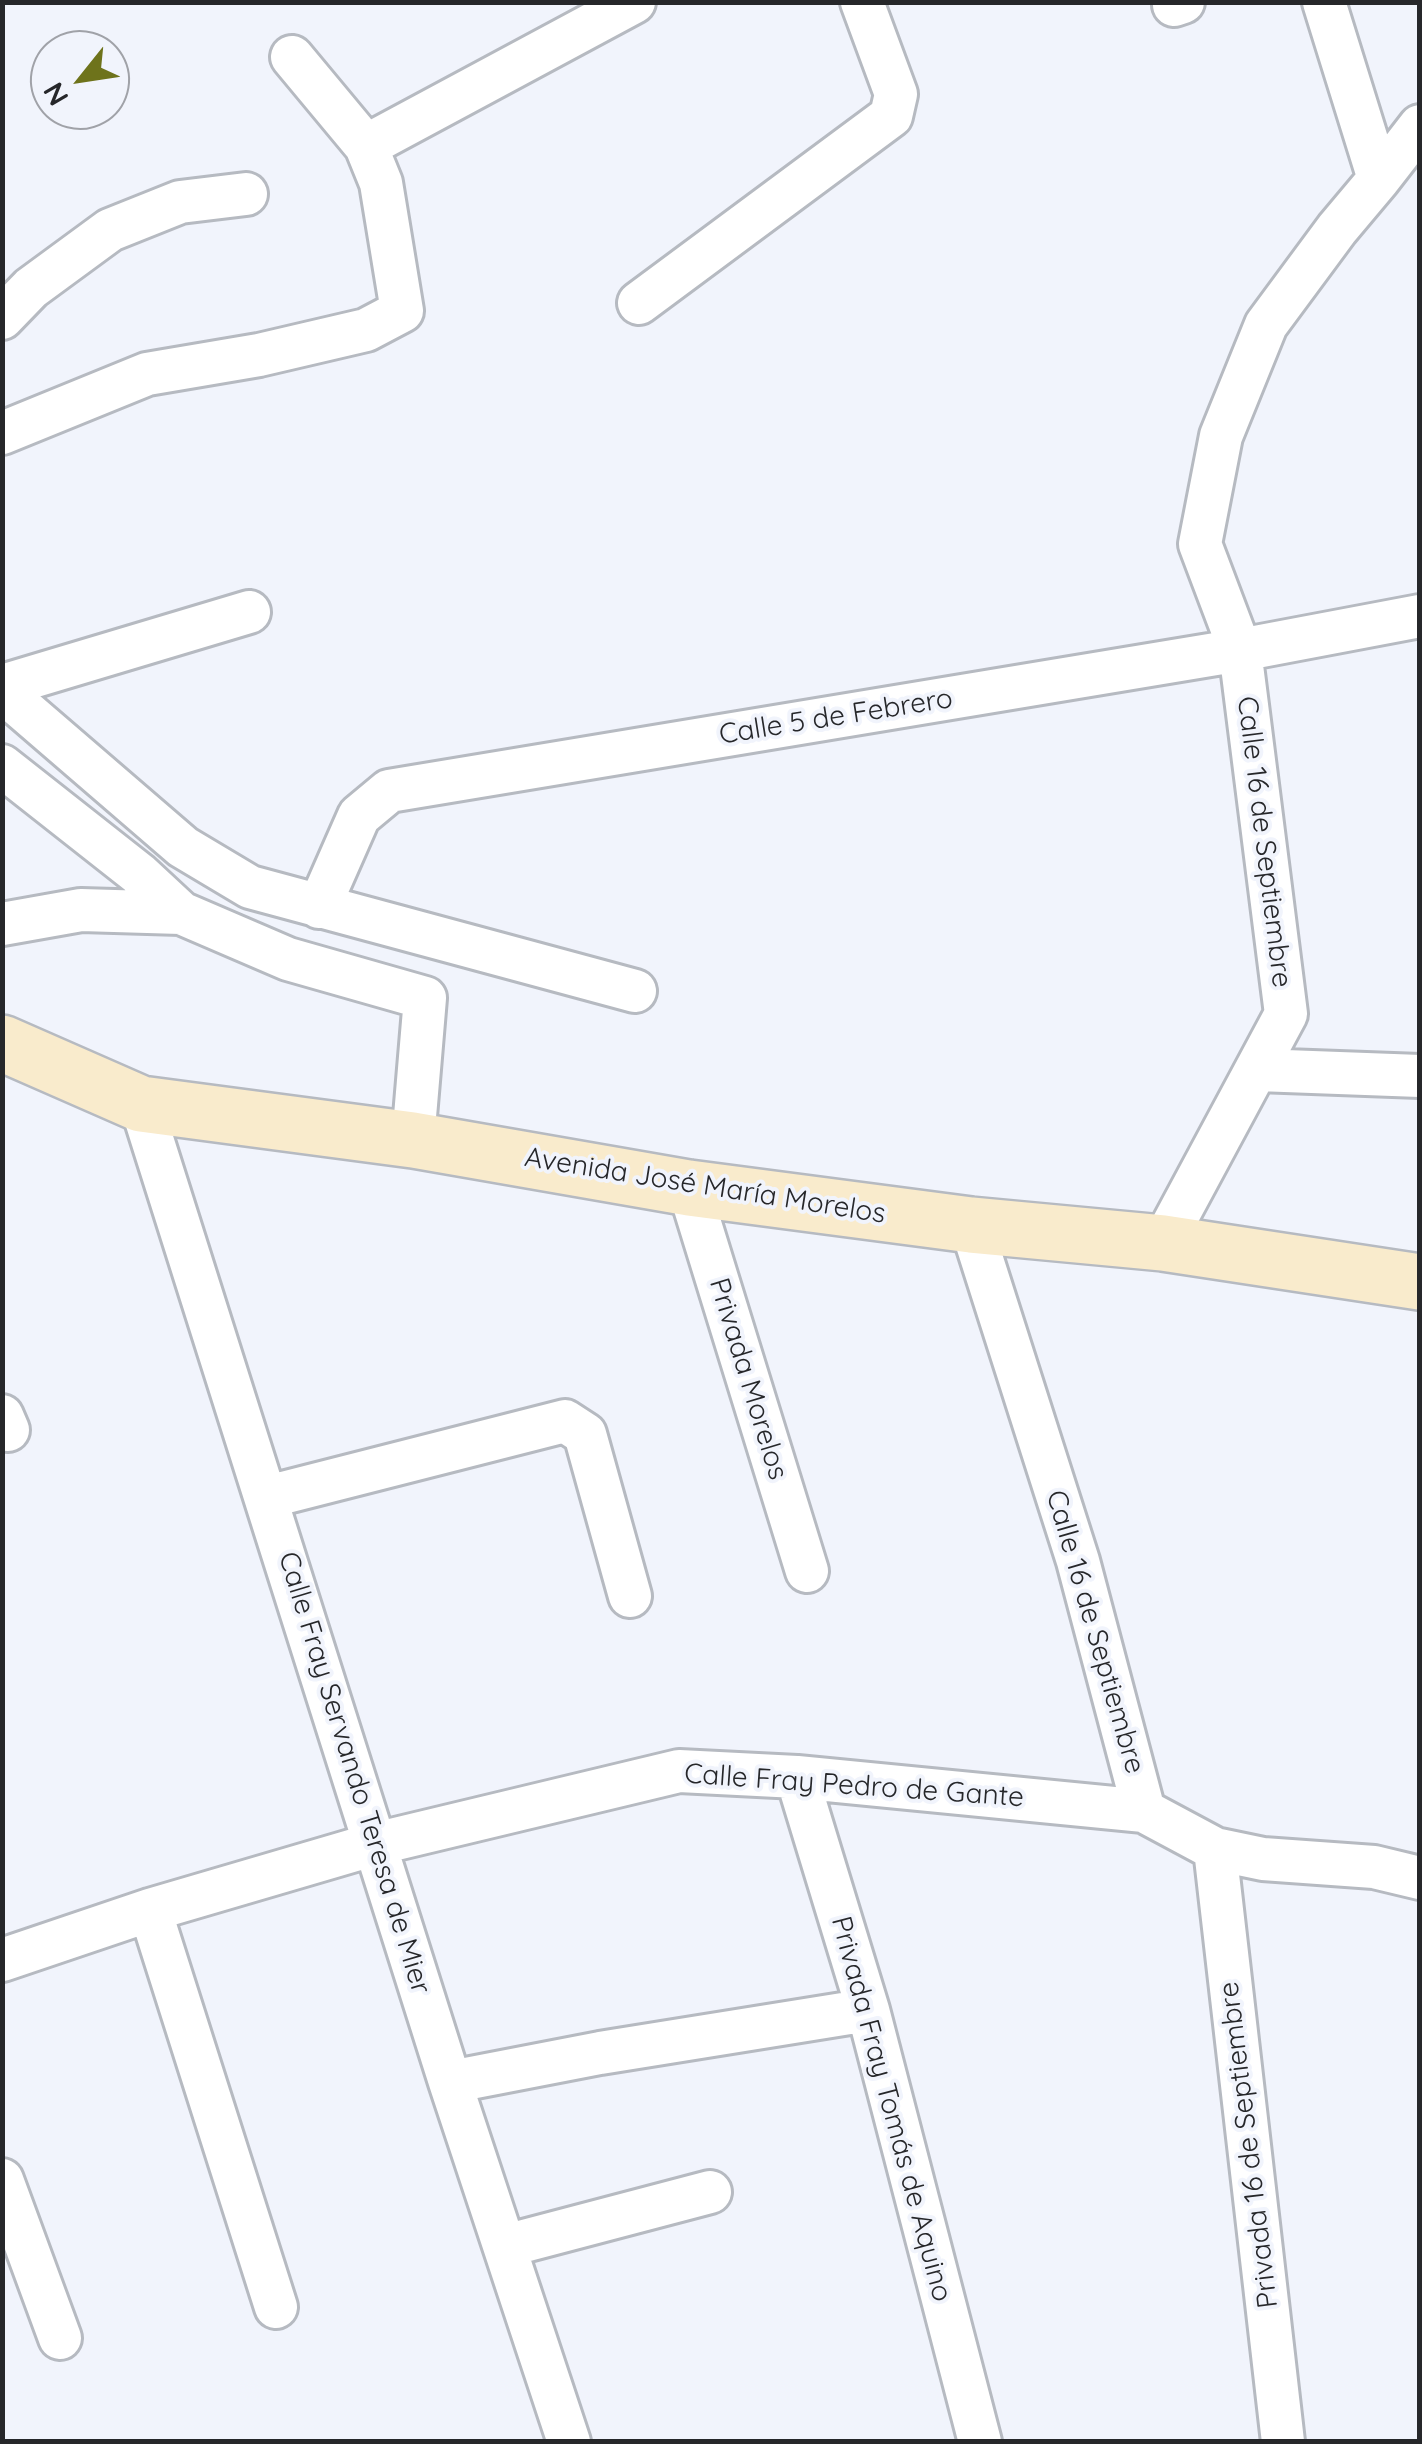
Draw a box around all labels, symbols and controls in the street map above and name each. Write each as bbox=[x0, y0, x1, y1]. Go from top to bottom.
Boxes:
north arrow bbox=[30, 30, 130, 130]
text: N bbox=[35, 77, 76, 112]
street label: Calle 5 de Febrero bbox=[717, 682, 955, 752]
street label: Calle 16 de Septiembre bbox=[1229, 694, 1299, 990]
street label: Avenida José María Morelos bbox=[522, 1141, 888, 1231]
street label: Privada Morelos bbox=[701, 1274, 795, 1484]
street label: Calle 16 de Septiembre bbox=[1038, 1486, 1152, 1778]
street label: Calle Fray Servando Teresa de Mier bbox=[271, 1548, 437, 1998]
street label: Calle Fray Pedro de Gante bbox=[683, 1757, 1025, 1815]
street label: Privada Fray Tomás de Aquino bbox=[823, 1913, 959, 2305]
street label: Privada 16 de Septiembre bbox=[1212, 1980, 1286, 2310]

